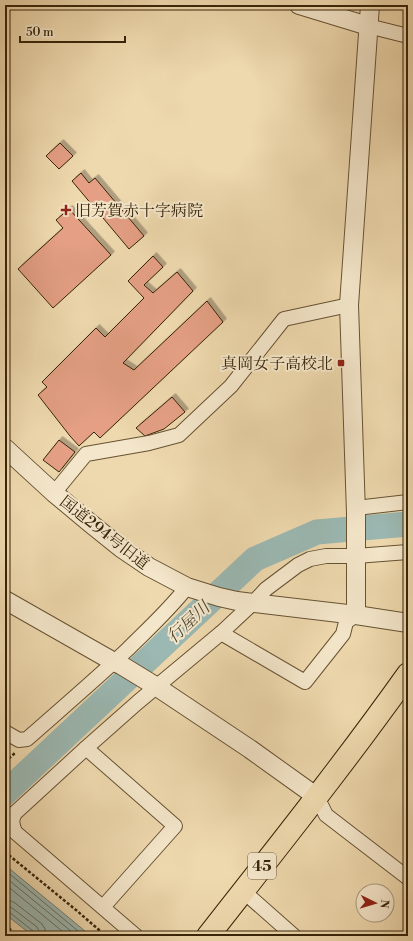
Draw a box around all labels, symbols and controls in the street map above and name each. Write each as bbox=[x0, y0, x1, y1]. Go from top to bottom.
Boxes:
scale bar bbox=[20, 18, 125, 44]
text: 50 m bbox=[26, 25, 54, 40]
place label: 旧芳賀赤十字病院 bbox=[75, 201, 203, 221]
marker: 旧芳賀赤十字病院 bbox=[60, 204, 72, 216]
place label: 真岡女子高校北 bbox=[221, 354, 333, 374]
marker: 真岡女子高校北 bbox=[336, 358, 346, 368]
street label: 国道294号旧道 bbox=[56, 492, 153, 574]
water label: 行屋川 bbox=[163, 596, 216, 648]
road number: 45 bbox=[248, 853, 276, 879]
north arrow bbox=[355, 883, 395, 923]
text: N bbox=[377, 899, 391, 909]

